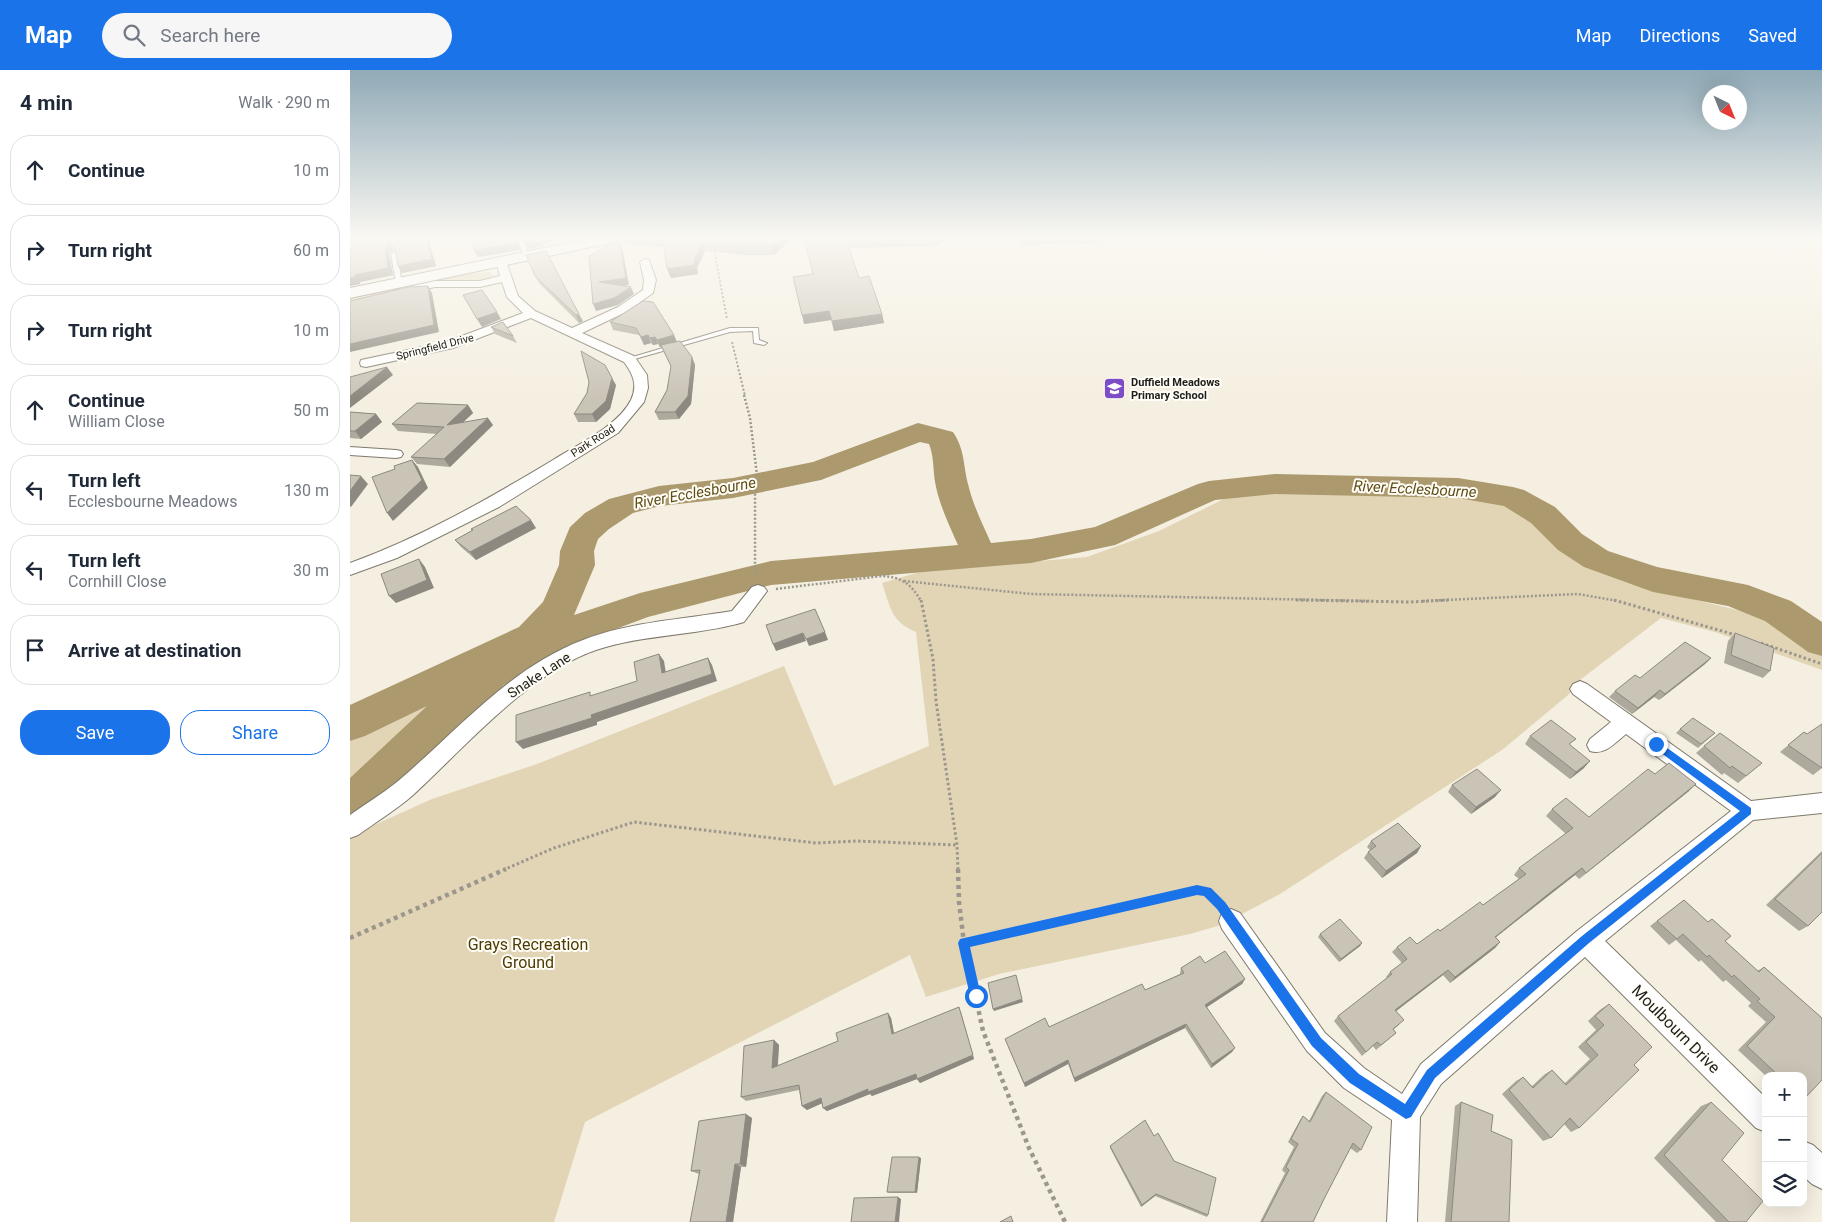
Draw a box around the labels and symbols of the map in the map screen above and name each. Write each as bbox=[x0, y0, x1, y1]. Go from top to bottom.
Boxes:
north arrow bbox=[1702, 85, 1747, 130]
street label: Springfield Drive bbox=[395, 331, 475, 363]
school or university icon: Duffield Meadows Primary School bbox=[1103, 376, 1127, 400]
place label: Duffield Meadows Primary School bbox=[1131, 376, 1220, 402]
street label: Park Road bbox=[568, 422, 618, 460]
water label: River Ecclesbourne bbox=[633, 473, 757, 513]
water label: River Ecclesbourne bbox=[1353, 477, 1477, 501]
street label: Snake Lane bbox=[505, 649, 573, 701]
route end bbox=[1645, 733, 1668, 756]
park label: Grays Recreation Ground bbox=[468, 935, 588, 972]
street label: Moulbourn Drive bbox=[1628, 981, 1724, 1077]
route start bbox=[965, 985, 988, 1008]

